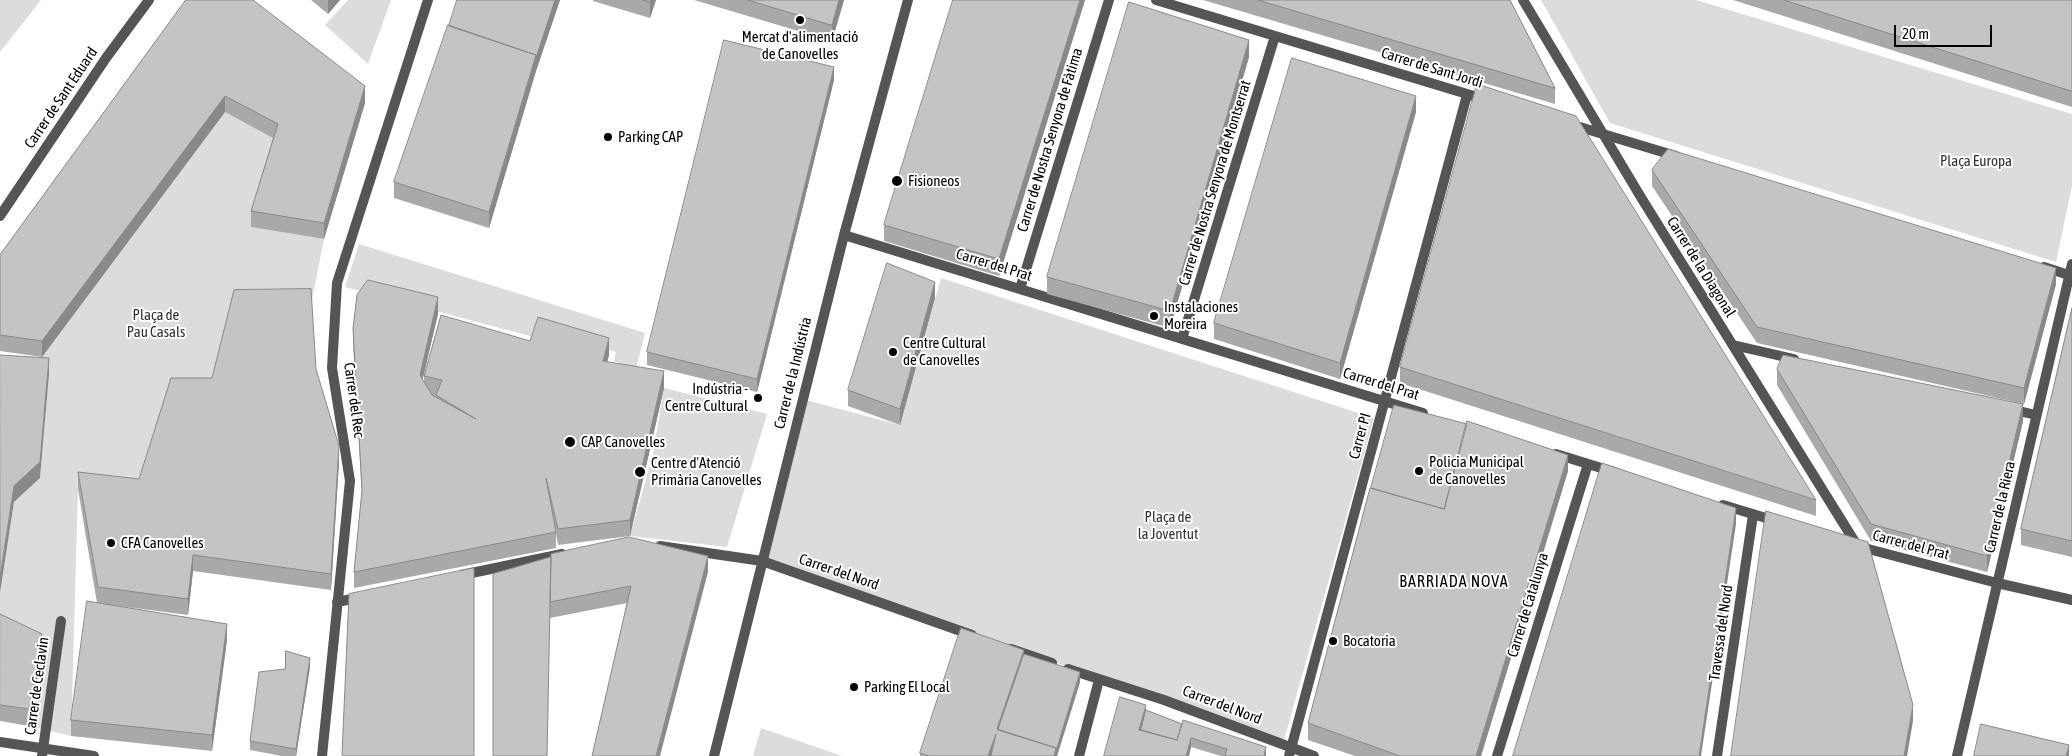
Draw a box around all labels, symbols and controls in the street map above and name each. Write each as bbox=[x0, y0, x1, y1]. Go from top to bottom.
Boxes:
marker: Mercat d'alimentació de Canovelles bbox=[794, 14, 806, 26]
scale bar bbox=[1897, 15, 1994, 47]
text: 20 m bbox=[1902, 25, 1929, 42]
place label: Mercat d'alimentació de Canovelles bbox=[742, 28, 858, 63]
street label: Carrer de Sant Eduard bbox=[21, 44, 101, 152]
street label: Carrer de Sant Jordi bbox=[1379, 44, 1485, 92]
street label: Carrer de Nostra Senyora de Fàtima bbox=[1013, 46, 1087, 234]
street label: Carrer de Nostra Senyora de Montserrat bbox=[1175, 78, 1255, 288]
place label: Parking CAP bbox=[618, 128, 683, 146]
marker: Parking CAP bbox=[602, 131, 614, 143]
park label: Plaça Europa bbox=[1940, 152, 2012, 170]
place label: Fisioneos bbox=[908, 172, 960, 190]
marker: Fisioneos bbox=[890, 174, 904, 188]
street label: Carrer de la Diagonal bbox=[1663, 213, 1739, 321]
street label: Carrer del Prat bbox=[954, 245, 1034, 285]
place label: Instalaciones Moreira bbox=[1164, 298, 1238, 333]
park label: Plaça de Pau Casals bbox=[127, 306, 185, 341]
marker: Instalaciones Moreira bbox=[1148, 310, 1160, 322]
street label: Carrer de la Indústria bbox=[770, 315, 816, 431]
place label: Centre Cultural de Canovelles bbox=[903, 334, 986, 369]
marker: Centre Cultural de Canovelles bbox=[887, 346, 899, 358]
street label: Carrer del Rec bbox=[340, 361, 368, 439]
street label: Carrer del Prat bbox=[1341, 364, 1421, 404]
place label: Indústria - Centre Cultural bbox=[665, 380, 748, 415]
marker: Indústria - Centre Cultural bbox=[752, 392, 764, 404]
street label: Carrer PI bbox=[1345, 411, 1375, 461]
place label: CAP Canovelles bbox=[581, 433, 665, 451]
marker: CAP Canovelles bbox=[563, 435, 577, 449]
place label: Policia Municipal de Canovelles bbox=[1429, 453, 1524, 488]
place label: Centre d'Atenció Primària Canovelles bbox=[651, 454, 762, 489]
street label: Carrer de la Riera bbox=[1981, 459, 2019, 555]
marker: Centre d'Atenció Primària Canovelles bbox=[633, 465, 647, 479]
marker: Policia Municipal de Canovelles bbox=[1413, 465, 1425, 477]
park label: Plaça de la Joventut bbox=[1138, 508, 1198, 543]
street label: Carrer del Prat bbox=[1871, 526, 1951, 564]
place label: CFA Canovelles bbox=[121, 534, 204, 552]
marker: CFA Canovelles bbox=[105, 537, 117, 549]
street label: Carrer del Nord bbox=[797, 550, 881, 594]
street label: Carrer de Catalunya bbox=[1504, 551, 1552, 659]
district label: BARRIADA NOVA bbox=[1398, 572, 1510, 592]
street label: Travessa del Nord bbox=[1705, 584, 1737, 682]
place label: Bocatoria bbox=[1343, 632, 1396, 650]
marker: Bocatoria bbox=[1327, 635, 1339, 647]
street label: Carrer de Ceclavin bbox=[21, 636, 53, 736]
place label: Parking El Local bbox=[864, 678, 950, 696]
marker: Parking El Local bbox=[848, 681, 860, 693]
street label: Carrer del Nord bbox=[1180, 682, 1264, 728]

